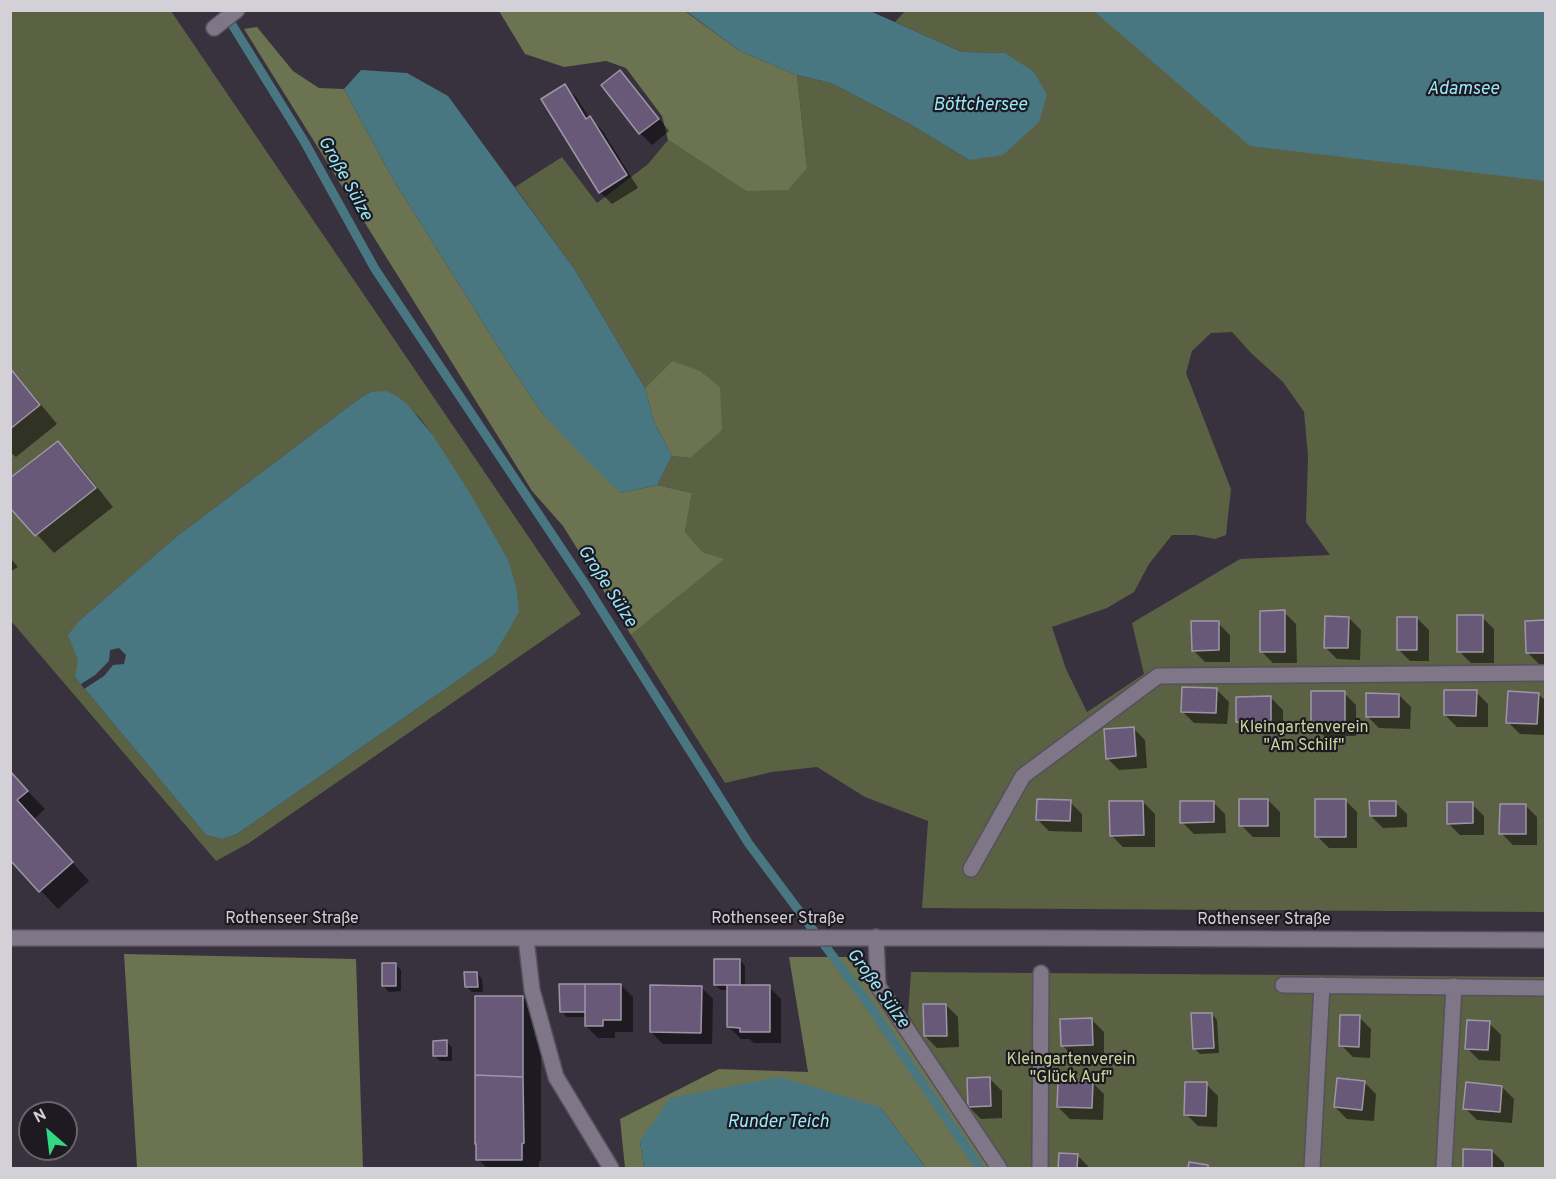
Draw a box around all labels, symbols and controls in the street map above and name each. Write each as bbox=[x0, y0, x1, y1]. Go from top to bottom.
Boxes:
water label: Adamsee bbox=[1427, 79, 1499, 101]
water label: Böttchersee bbox=[933, 95, 1027, 117]
water label: Große Sülze bbox=[312, 133, 376, 225]
water label: Große Sülze bbox=[572, 542, 640, 632]
park label: Kleingartenverein "Am Schilf" bbox=[1240, 719, 1368, 757]
street label: Rothenseer Straße bbox=[225, 910, 359, 930]
street label: Rothenseer Straße bbox=[711, 910, 845, 930]
street label: Rothenseer Straße bbox=[1197, 911, 1331, 931]
water label: Große Sülze bbox=[841, 945, 913, 1033]
park label: Kleingartenverein "Glück Auf" bbox=[1007, 1051, 1135, 1089]
north arrow bbox=[18, 1101, 78, 1161]
text: N bbox=[31, 1105, 50, 1128]
water label: Runder Teich bbox=[727, 1112, 829, 1134]

